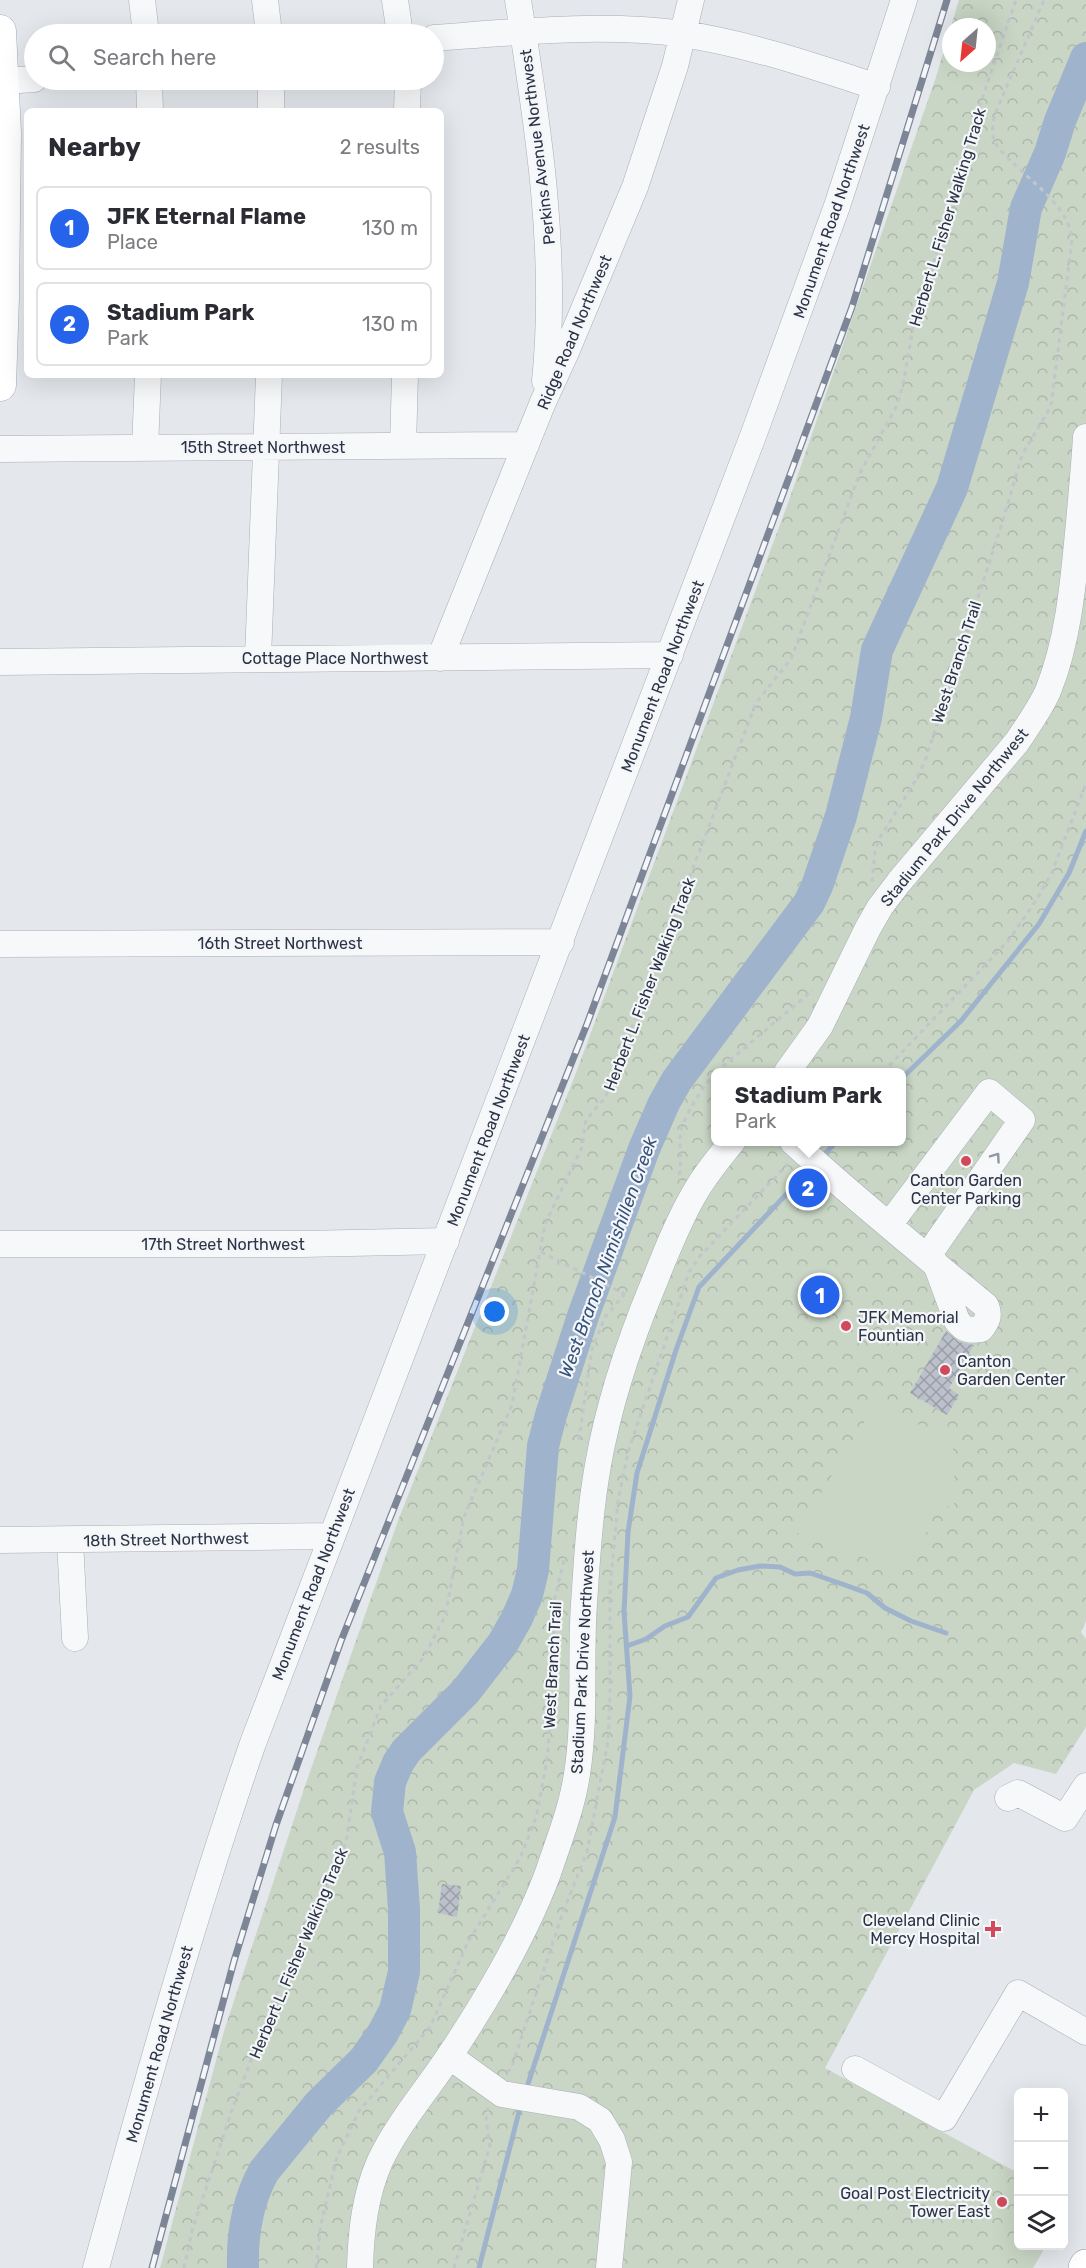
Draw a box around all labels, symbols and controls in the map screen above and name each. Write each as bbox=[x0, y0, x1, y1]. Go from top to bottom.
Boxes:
north arrow bbox=[942, 18, 996, 72]
search box bbox=[24, 24, 444, 90]
icon: search bbox=[45, 41, 78, 74]
text: Search here bbox=[93, 44, 216, 71]
street label: Perkins Avenue Northwest bbox=[516, 48, 559, 246]
street label: Herbert L. Fisher Walking Track bbox=[905, 105, 990, 329]
street label: Monument Road Northwest bbox=[789, 122, 874, 321]
text: Nearby bbox=[48, 132, 141, 163]
text: 2 results bbox=[340, 135, 420, 159]
text: JFK Eternal Flame bbox=[107, 203, 306, 230]
text: 1 bbox=[65, 216, 74, 240]
text: 130 m bbox=[362, 216, 418, 240]
text: Place bbox=[107, 230, 158, 254]
street label: Ridge Road Northwest bbox=[533, 252, 616, 412]
text: Stadium Park bbox=[107, 299, 254, 326]
text: 2 bbox=[63, 312, 76, 336]
text: 130 m bbox=[362, 312, 418, 336]
text: Park bbox=[107, 326, 149, 350]
street label: 15th Street Northwest bbox=[181, 438, 345, 457]
street label: Monument Road Northwest bbox=[617, 577, 708, 775]
street label: West Branch Trail bbox=[928, 599, 985, 726]
street label: Cottage Place Northwest bbox=[242, 649, 428, 668]
street label: Stadium Park Drive Northwest bbox=[877, 724, 1032, 910]
street label: Herbert L. Fisher Walking Track bbox=[600, 874, 699, 1094]
street label: 16th Street Northwest bbox=[198, 934, 362, 953]
street label: Monument Road Northwest bbox=[443, 1031, 534, 1229]
popup bbox=[711, 1068, 906, 1146]
text: Stadium Park bbox=[735, 1082, 882, 1109]
text: Park bbox=[735, 1109, 776, 1133]
water label: West Branch Nimishillen Creek bbox=[554, 1133, 662, 1380]
one-way arrow bbox=[989, 1153, 1000, 1164]
marker: Canton Garden Center Parking bbox=[959, 1154, 973, 1168]
pin: 2 bbox=[788, 1166, 828, 1210]
place label: Canton Garden Center Parking bbox=[910, 1171, 1022, 1208]
street label: 17th Street Northwest bbox=[141, 1235, 305, 1254]
pin: 1 bbox=[800, 1272, 840, 1318]
your location bbox=[480, 1297, 509, 1326]
place label: JFK Memorial Fountian bbox=[858, 1308, 959, 1345]
marker: JFK Memorial Fountian bbox=[839, 1319, 853, 1333]
place label: Canton Garden Center bbox=[957, 1352, 1065, 1389]
marker: Canton Garden Center bbox=[938, 1363, 952, 1377]
street label: Monument Road Northwest bbox=[268, 1485, 359, 1683]
street label: 18th Street Northwest bbox=[83, 1529, 249, 1550]
street label: Stadium Park Drive Northwest bbox=[567, 1550, 598, 1774]
street label: West Branch Trail bbox=[540, 1601, 565, 1729]
street label: Herbert L. Fisher Walking Track bbox=[245, 1844, 352, 2062]
place label: Cleveland Clinic Mercy Hospital bbox=[863, 1911, 980, 1948]
marker: Cleveland Clinic Mercy Hospital bbox=[984, 1920, 1002, 1938]
street label: Monument Road Northwest bbox=[122, 1943, 197, 2145]
map controls bbox=[1014, 2088, 1068, 2250]
button: + bbox=[1014, 2088, 1068, 2142]
button: − bbox=[1014, 2142, 1068, 2196]
place label: Goal Post Electricity Tower East bbox=[840, 2184, 990, 2221]
marker: Goal Post Electricity Tower East bbox=[995, 2195, 1009, 2209]
button: layers bbox=[1014, 2196, 1068, 2250]

